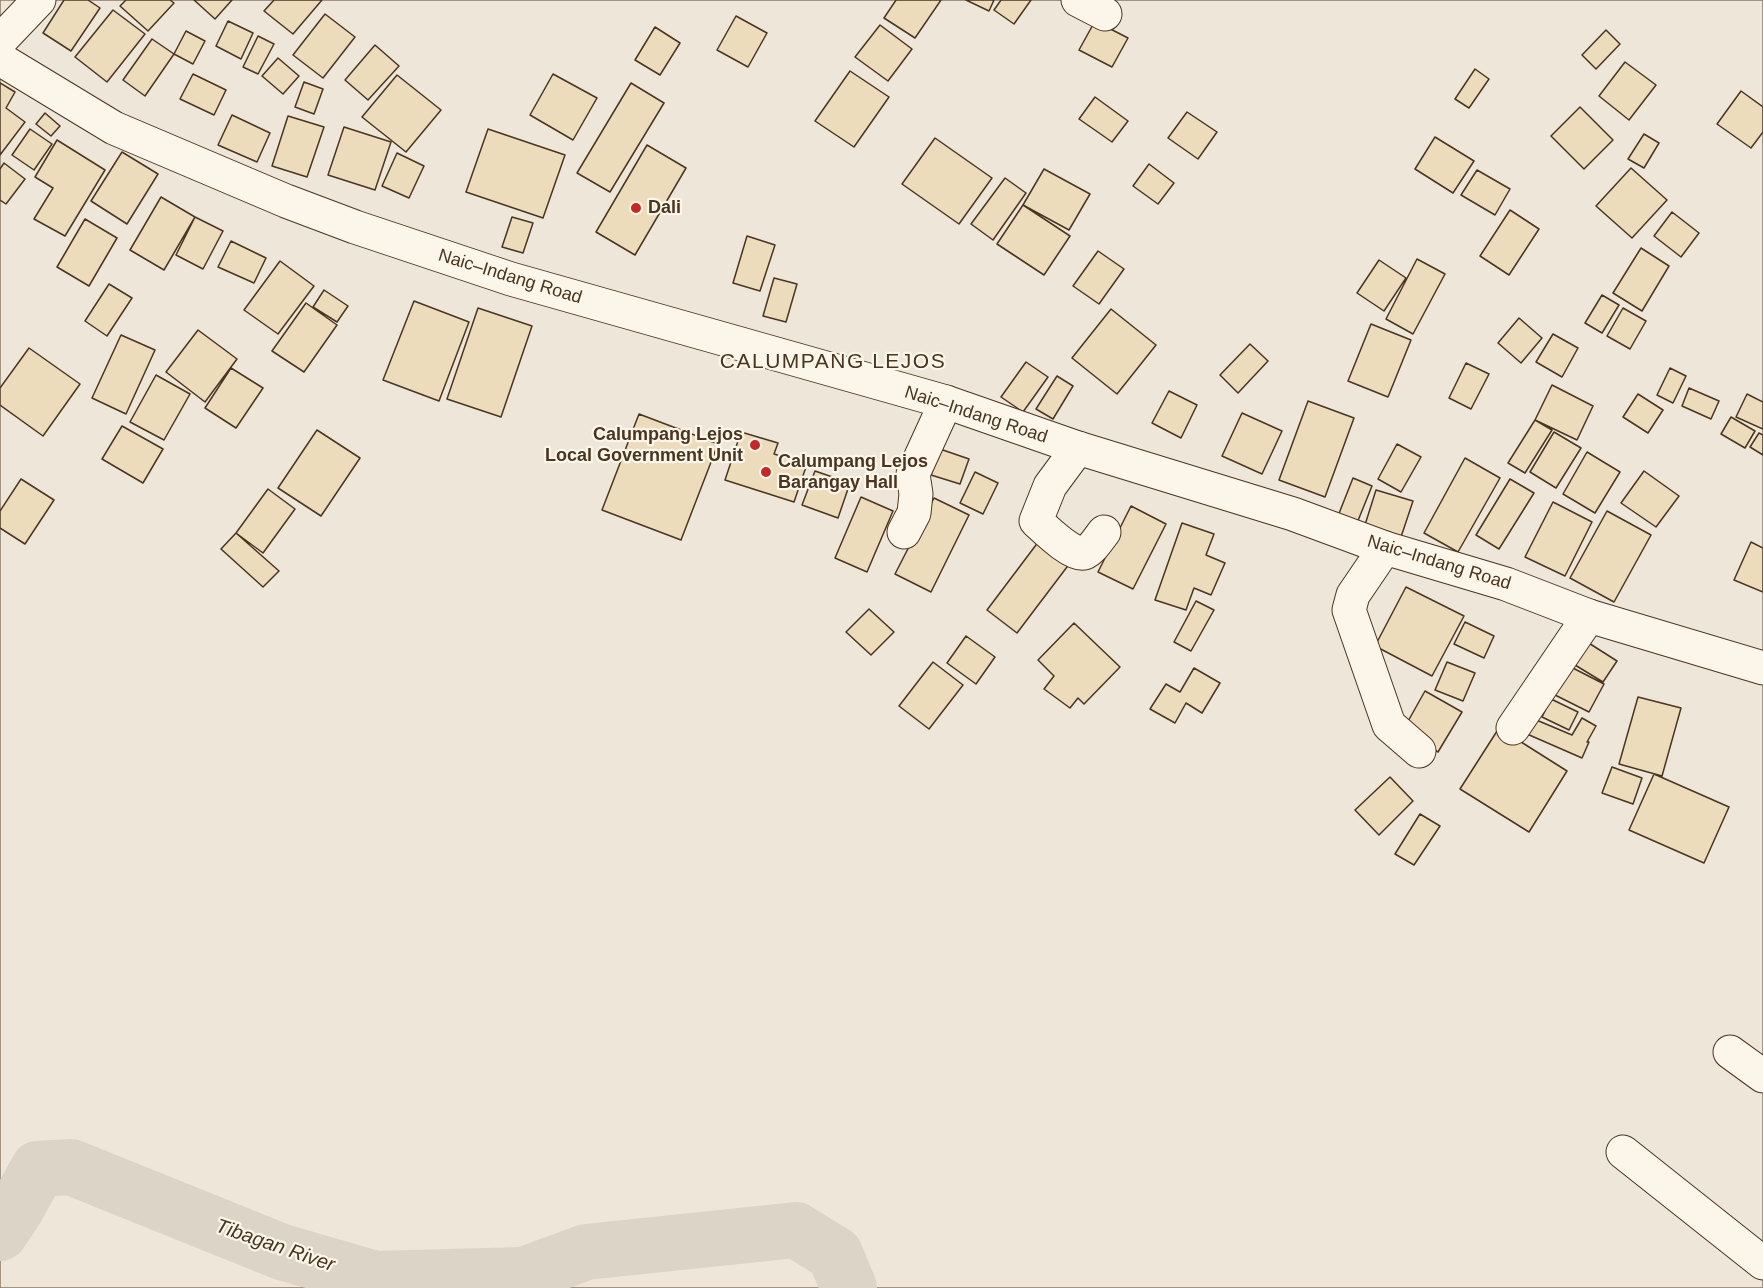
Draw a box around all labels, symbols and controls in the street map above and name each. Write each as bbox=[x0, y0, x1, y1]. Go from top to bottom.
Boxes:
place label: Dali bbox=[648, 197, 681, 219]
marker: Dali bbox=[629, 201, 643, 215]
street label: Naic–Indang Road bbox=[436, 245, 584, 309]
district label: CALUMPANG LEJOS bbox=[720, 349, 946, 375]
street label: Naic–Indang Road bbox=[902, 382, 1050, 448]
place label: Calumpang Lejos Local Government Unit bbox=[545, 424, 743, 466]
marker: Calumpang Lejos Local Government Unit bbox=[748, 438, 762, 452]
place label: Calumpang Lejos Barangay Hall bbox=[778, 451, 928, 494]
marker: Calumpang Lejos Barangay Hall bbox=[759, 465, 773, 479]
street label: Naic–Indang Road bbox=[1365, 531, 1513, 595]
water label: Tibagan River bbox=[212, 1214, 338, 1278]

